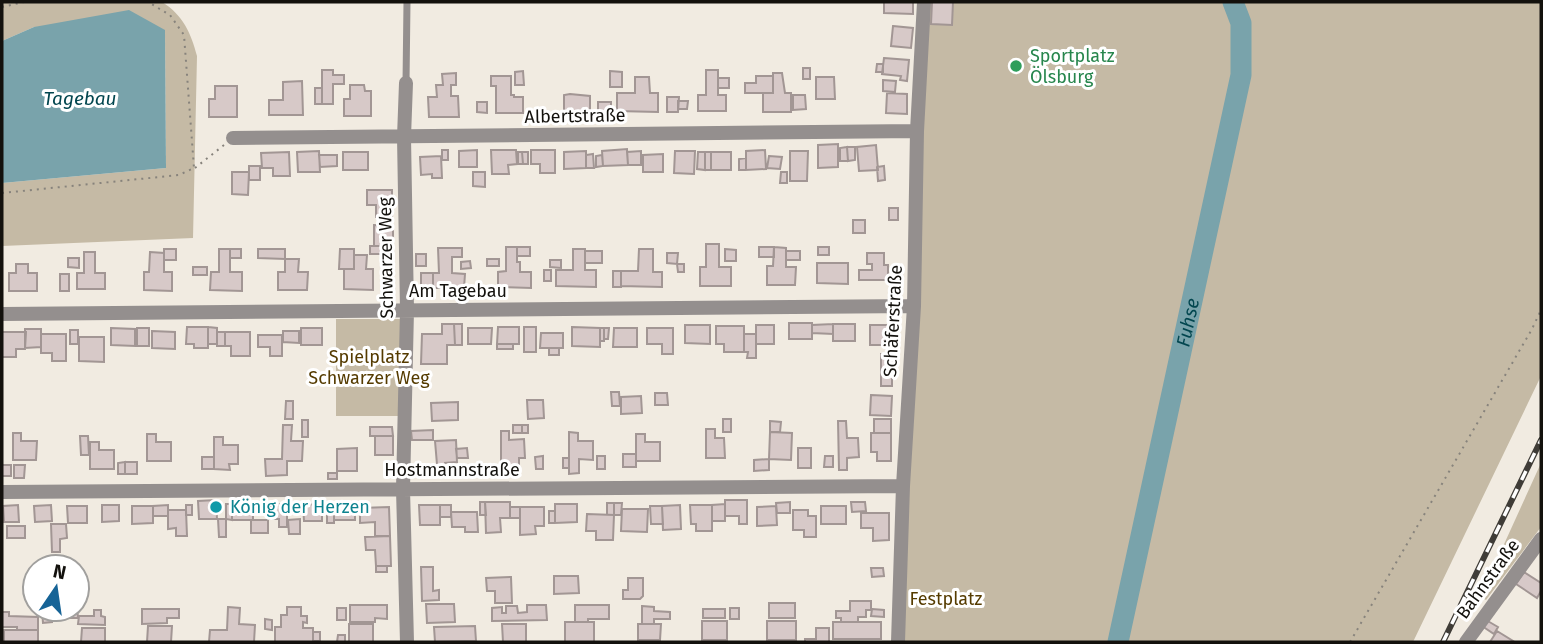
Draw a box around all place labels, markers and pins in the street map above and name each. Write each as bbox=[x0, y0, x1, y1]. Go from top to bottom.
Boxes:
place label: Sportplatz Ölsburg bbox=[1030, 45, 1115, 88]
marker: Sportplatz Ölsburg bbox=[1008, 58, 1024, 74]
place label: König der Herzen bbox=[230, 496, 370, 518]
marker: König der Herzen bbox=[208, 499, 224, 515]

